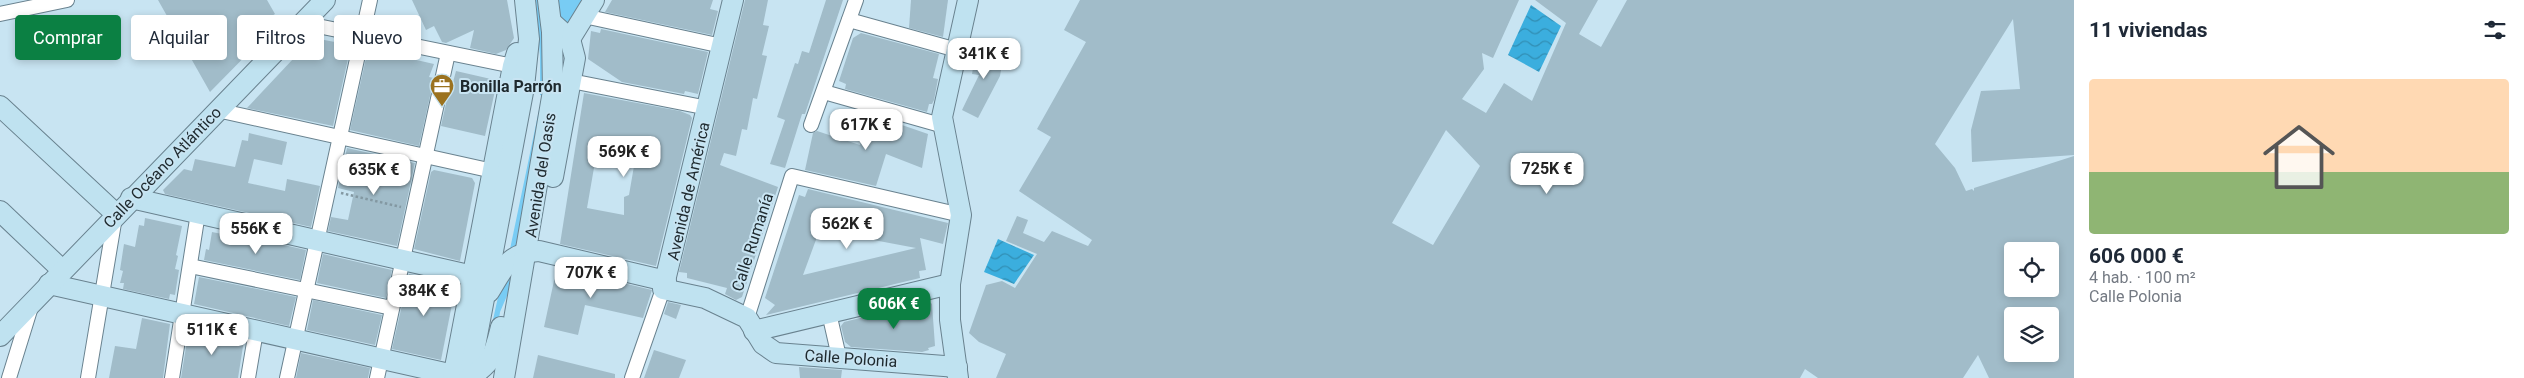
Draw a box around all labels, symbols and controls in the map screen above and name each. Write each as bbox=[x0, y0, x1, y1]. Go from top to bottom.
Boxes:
chip: Comprar bbox=[15, 15, 121, 60]
chip: Alquilar bbox=[131, 15, 227, 60]
chip: Filtros bbox=[237, 15, 324, 60]
chip: Nuevo bbox=[334, 15, 421, 60]
icon: filters bbox=[2481, 16, 2509, 44]
text: 11 viviendas bbox=[2089, 18, 2208, 42]
pin: 341K € bbox=[943, 38, 1025, 80]
text: 341K € bbox=[959, 44, 1009, 63]
office icon: Bonilla Parrón bbox=[429, 73, 455, 107]
place label: Bonilla Parrón bbox=[460, 77, 562, 96]
street label: Calle Océano Atlántico bbox=[99, 103, 225, 232]
pin: 617K € bbox=[825, 108, 907, 151]
street label: Avenida del Oasis bbox=[521, 111, 560, 239]
icon: home bbox=[2254, 112, 2344, 202]
text: 617K € bbox=[841, 115, 891, 134]
street label: Avenida de América bbox=[663, 120, 714, 262]
pin: 569K € bbox=[583, 136, 665, 178]
text: 569K € bbox=[599, 142, 649, 161]
pin: 725K € bbox=[1506, 152, 1588, 195]
pin: 635K € bbox=[333, 154, 415, 196]
text: 725K € bbox=[1522, 159, 1572, 178]
text: 635K € bbox=[349, 160, 399, 179]
street label: Calle Rumanía bbox=[728, 191, 777, 294]
pin: 562K € bbox=[806, 208, 888, 250]
pin: 556K € bbox=[215, 212, 297, 255]
text: 562K € bbox=[822, 214, 872, 233]
text: 556K € bbox=[231, 219, 281, 238]
map controls bbox=[2004, 242, 2059, 362]
button: locate bbox=[2004, 242, 2059, 297]
text: 606 000 € bbox=[2089, 244, 2184, 268]
pin: 707K € bbox=[550, 256, 632, 299]
text: 707K € bbox=[566, 263, 616, 282]
text: 4 hab. · 100 m² bbox=[2089, 268, 2196, 287]
pin: 384K € bbox=[383, 274, 465, 317]
text: 384K € bbox=[399, 281, 449, 300]
text: Calle Polonia bbox=[2089, 287, 2182, 306]
pin: 606K € bbox=[853, 288, 935, 330]
text: 606K € bbox=[869, 294, 919, 313]
button: layers bbox=[2004, 307, 2059, 362]
pin: 511K € bbox=[171, 314, 253, 356]
text: 511K € bbox=[187, 320, 237, 339]
street label: Calle Polonia bbox=[804, 346, 898, 371]

